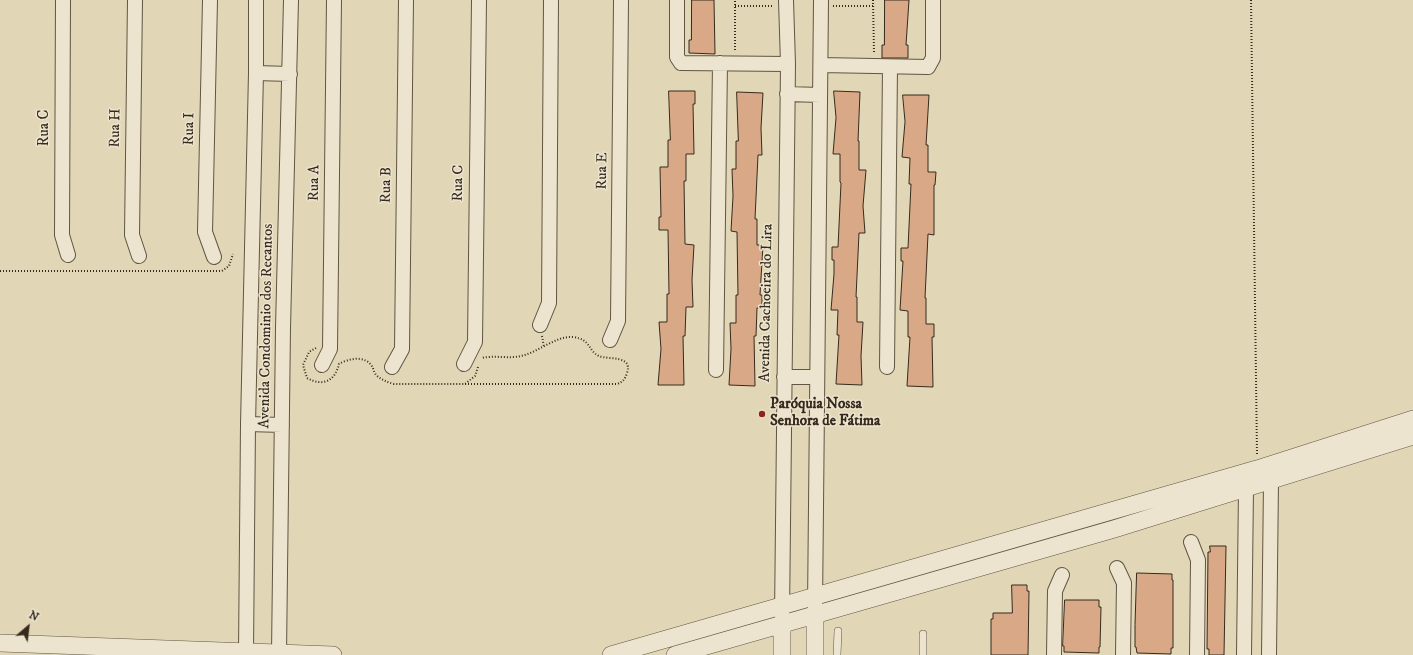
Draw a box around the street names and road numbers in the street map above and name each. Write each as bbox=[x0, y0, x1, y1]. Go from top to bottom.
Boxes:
street label: Rua H bbox=[107, 108, 125, 148]
street label: Rua C bbox=[36, 110, 54, 146]
street label: Rua I bbox=[181, 112, 199, 146]
street label: Rua E bbox=[594, 152, 612, 190]
street label: Rua C bbox=[450, 164, 468, 202]
street label: Rua A bbox=[306, 165, 324, 201]
street label: Rua B bbox=[378, 167, 396, 203]
street label: Avenida Condominio dos Recantos bbox=[256, 223, 278, 429]
street label: Avenida Cachoeira do Lira bbox=[757, 224, 777, 382]

